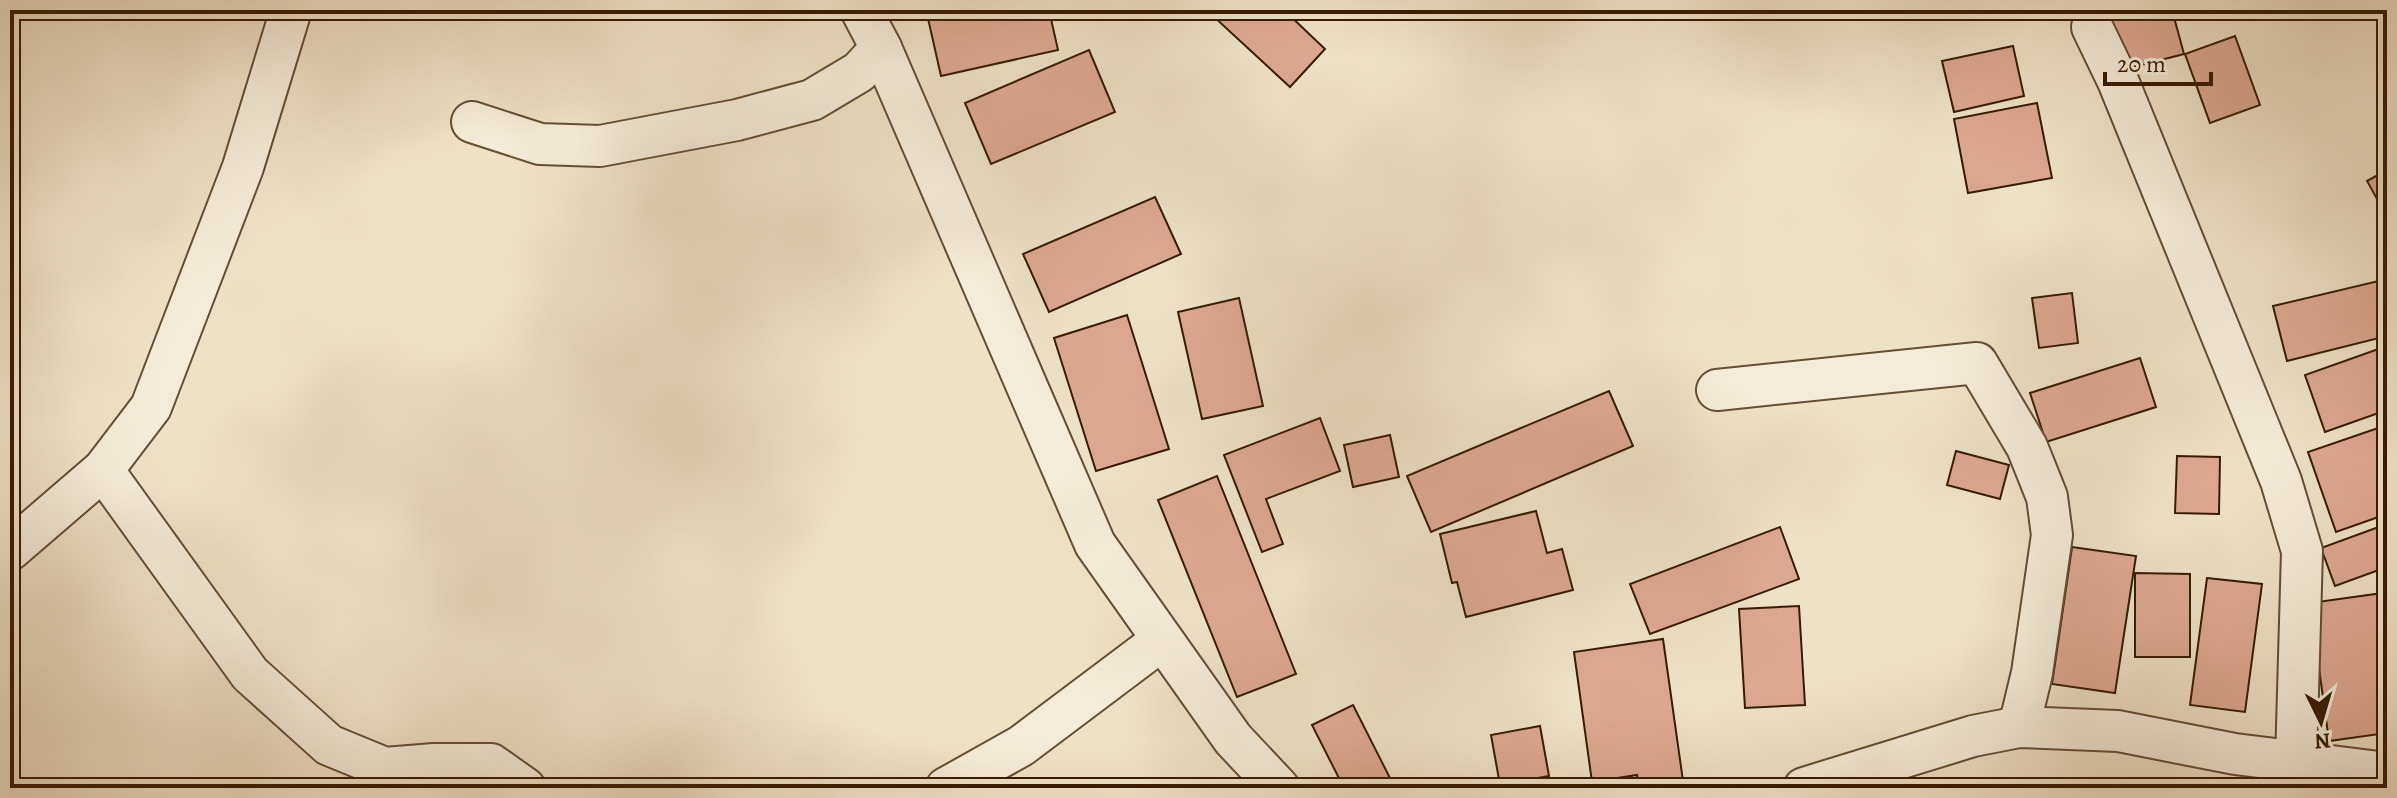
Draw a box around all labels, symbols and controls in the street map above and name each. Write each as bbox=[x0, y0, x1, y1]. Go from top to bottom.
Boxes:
scale bar bbox=[2105, 36, 2211, 86]
text: 20 m bbox=[2117, 48, 2166, 80]
north arrow bbox=[2281, 682, 2361, 762]
text: N bbox=[2313, 725, 2332, 757]

